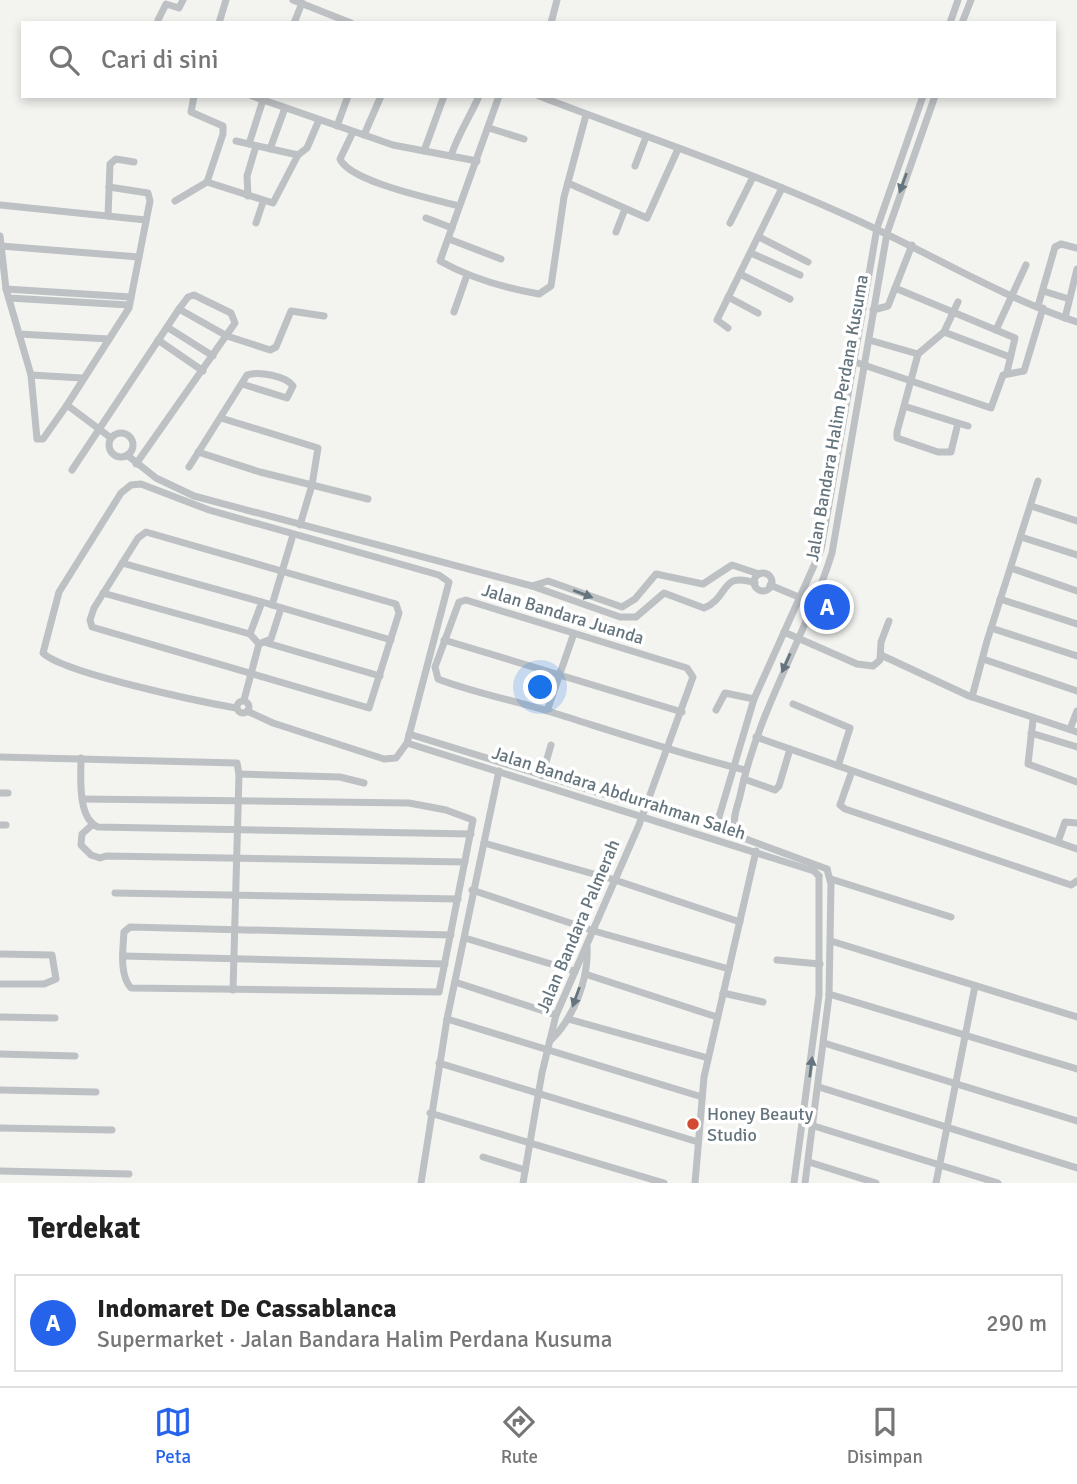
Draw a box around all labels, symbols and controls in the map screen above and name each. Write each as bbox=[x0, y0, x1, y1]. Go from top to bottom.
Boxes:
search box bbox=[21, 21, 1056, 98]
icon: search bbox=[45, 41, 83, 79]
text: Cari di sini bbox=[101, 44, 219, 76]
one-way arrow bbox=[897, 173, 908, 194]
street label: Jalan Bandara Halim Perdana Kusuma bbox=[801, 273, 873, 563]
street label: Jalan Bandara Juanda bbox=[479, 579, 647, 649]
pin: A bbox=[804, 581, 850, 633]
one-way arrow bbox=[572, 588, 593, 599]
one-way arrow bbox=[780, 653, 791, 674]
your location bbox=[523, 670, 557, 704]
street label: Jalan Bandara Abdurrahman Saleh bbox=[489, 742, 749, 844]
street label: Jalan Bandara Palmerah bbox=[532, 836, 624, 1016]
one-way arrow bbox=[571, 987, 582, 1008]
one-way arrow bbox=[805, 1056, 816, 1078]
place label: Honey Beauty Studio bbox=[707, 1103, 814, 1146]
marker: Honey Beauty Studio bbox=[685, 1116, 701, 1132]
text: Terdekat bbox=[28, 1210, 140, 1247]
text: Indomaret De Cassablanca bbox=[97, 1293, 397, 1325]
text: A bbox=[46, 1309, 60, 1338]
text: 290 m bbox=[986, 1309, 1047, 1338]
text: Supermarket · Jalan Bandara Halim Perdana Kusuma bbox=[97, 1325, 612, 1354]
tab: Peta bbox=[154, 1403, 192, 1469]
tab: Rute bbox=[500, 1403, 538, 1469]
tab: Disimpan bbox=[847, 1403, 923, 1469]

